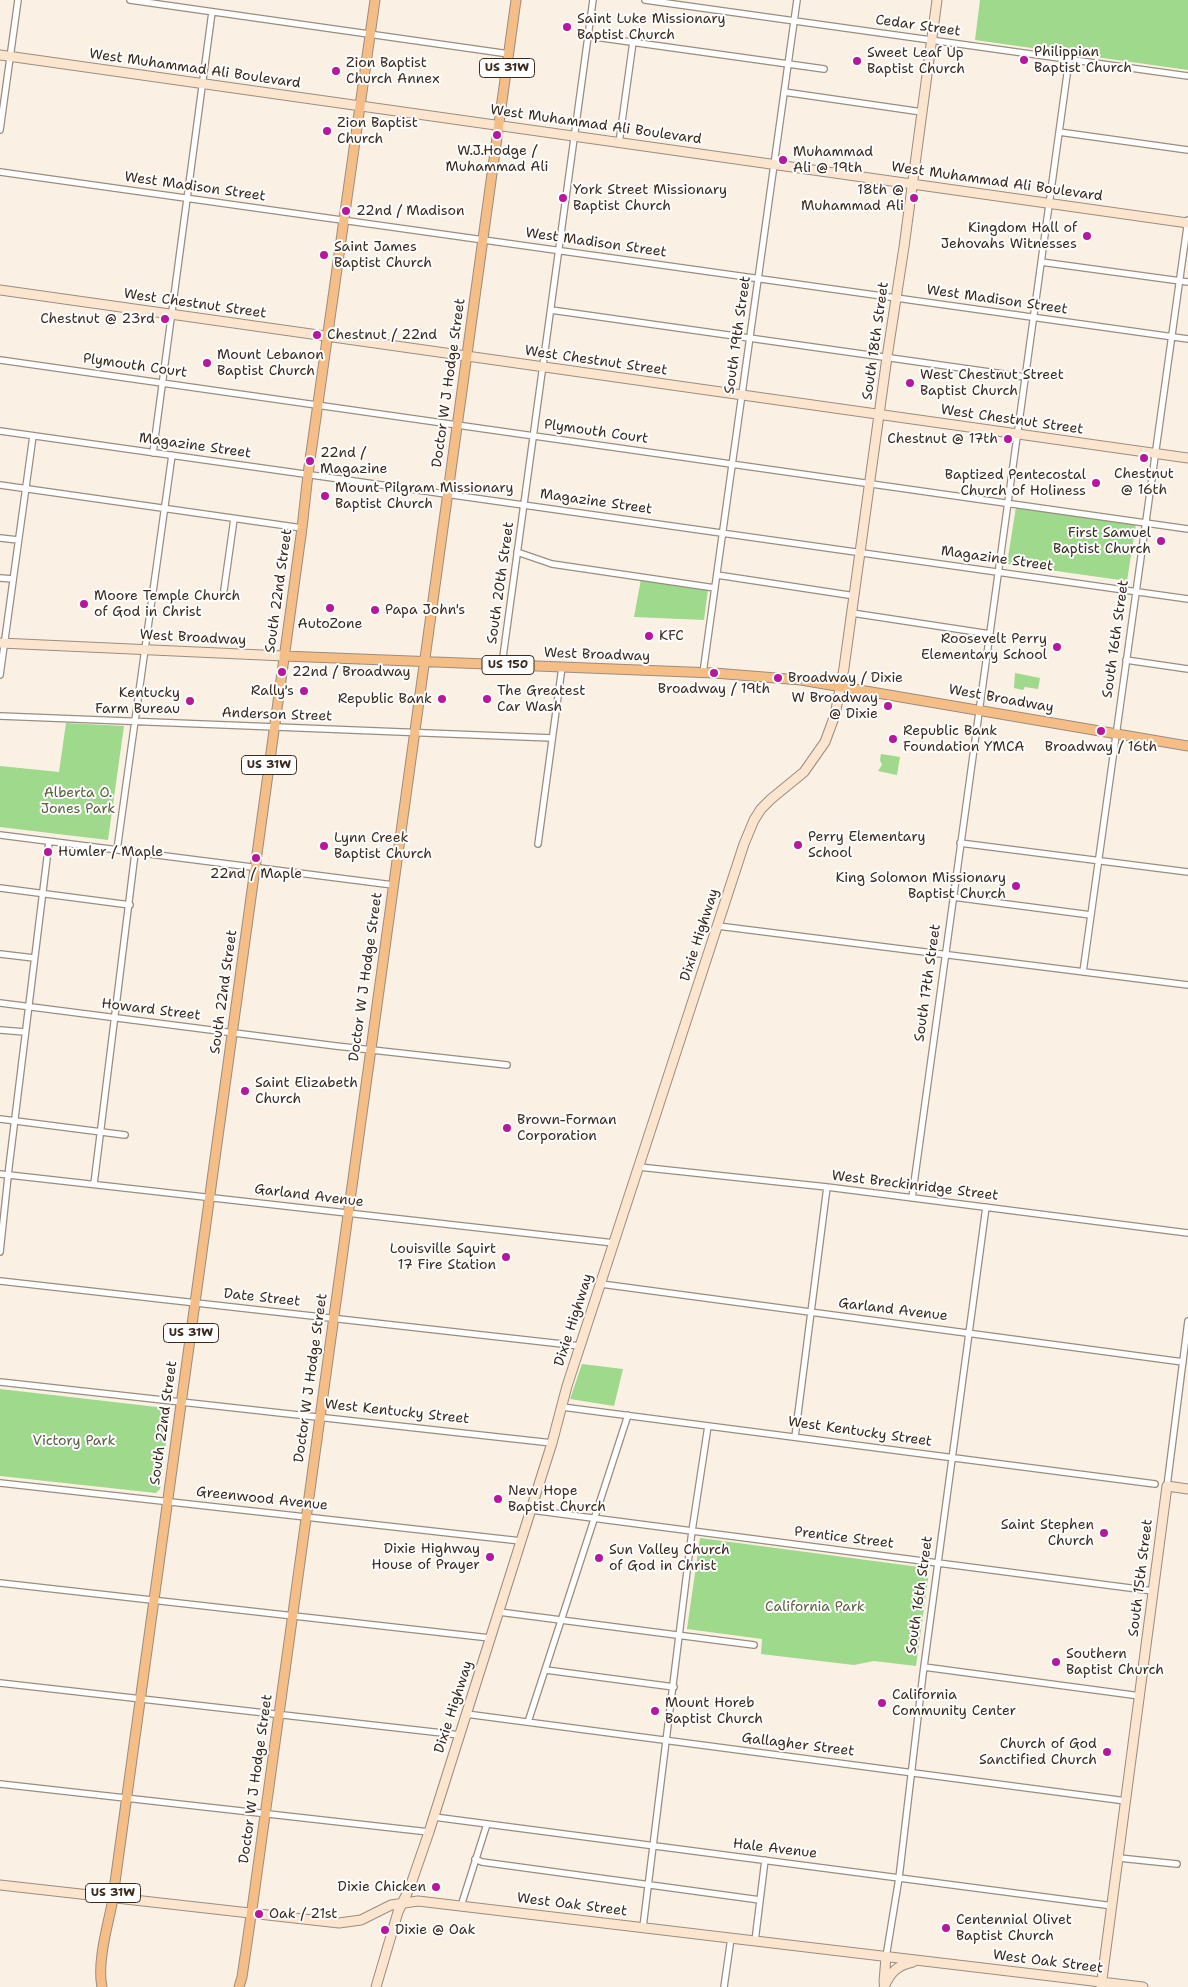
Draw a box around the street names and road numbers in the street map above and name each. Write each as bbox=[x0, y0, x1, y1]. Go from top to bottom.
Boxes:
street label: Cedar Street bbox=[874, 12, 962, 40]
street label: West Muhammad Ali Boulevard bbox=[88, 46, 302, 92]
road number: US 31W bbox=[480, 58, 534, 78]
street label: West Muhammad Ali Boulevard bbox=[489, 102, 703, 148]
street label: West Muhammad Ali Boulevard bbox=[890, 159, 1104, 205]
street label: West Madison Street bbox=[123, 169, 267, 205]
street label: West Madison Street bbox=[524, 225, 668, 261]
street label: South 19th Street bbox=[721, 275, 755, 395]
street label: South 18th Street bbox=[859, 281, 893, 401]
street label: West Madison Street bbox=[925, 282, 1069, 318]
street label: West Chestnut Street bbox=[123, 286, 267, 322]
street label: Doctor W J Hodge Street bbox=[429, 297, 469, 469]
street label: West Chestnut Street bbox=[524, 343, 668, 379]
street label: Plymouth Court bbox=[82, 350, 188, 382]
street label: West Chestnut Street bbox=[940, 402, 1084, 438]
street label: Plymouth Court bbox=[543, 416, 649, 448]
street label: Magazine Street bbox=[138, 430, 252, 462]
street label: Magazine Street bbox=[539, 486, 653, 518]
street label: South 20th Street bbox=[484, 521, 518, 645]
street label: South 22nd Street bbox=[262, 528, 296, 654]
street label: Magazine Street bbox=[940, 543, 1054, 575]
street label: South 16th Street bbox=[1099, 579, 1133, 699]
street label: West Broadway bbox=[139, 627, 247, 649]
street label: West Broadway bbox=[543, 645, 651, 665]
road number: US 150 bbox=[482, 656, 534, 674]
street label: West Broadway bbox=[947, 681, 1055, 717]
street label: Anderson Street bbox=[221, 705, 333, 725]
road number: US 31W bbox=[242, 756, 296, 774]
street label: Dixie Highway bbox=[677, 887, 723, 983]
street label: Doctor W J Hodge Street bbox=[346, 891, 386, 1063]
street label: South 17th Street bbox=[911, 923, 945, 1043]
street label: South 22nd Street bbox=[207, 929, 241, 1055]
street label: Howard Street bbox=[100, 996, 202, 1024]
street label: West Breckinridge Street bbox=[831, 1167, 999, 1205]
street label: Garland Avenue bbox=[254, 1181, 364, 1211]
street label: Dixie Highway bbox=[551, 1272, 597, 1368]
street label: Date Street bbox=[223, 1286, 301, 1310]
street label: Doctor W J Hodge Street bbox=[291, 1292, 331, 1464]
street label: Garland Avenue bbox=[838, 1295, 948, 1325]
road number: US 31W bbox=[164, 1324, 218, 1342]
street label: South 22nd Street bbox=[147, 1360, 181, 1486]
street label: West Kentucky Street bbox=[324, 1396, 470, 1428]
street label: West Kentucky Street bbox=[787, 1414, 933, 1450]
street label: Greenwood Avenue bbox=[195, 1484, 329, 1514]
street label: South 15th Street bbox=[1125, 1518, 1157, 1638]
street label: Prentice Street bbox=[793, 1524, 895, 1552]
street label: South 16th Street bbox=[903, 1535, 937, 1655]
street label: Dixie Highway bbox=[431, 1659, 477, 1755]
street label: Doctor W J Hodge Street bbox=[236, 1693, 276, 1865]
street label: Gallagher Street bbox=[741, 1730, 855, 1760]
street label: Hale Avenue bbox=[732, 1835, 818, 1863]
road number: US 31W bbox=[86, 1884, 140, 1902]
street label: West Oak Street bbox=[516, 1890, 628, 1920]
street label: West Oak Street bbox=[992, 1947, 1104, 1977]

